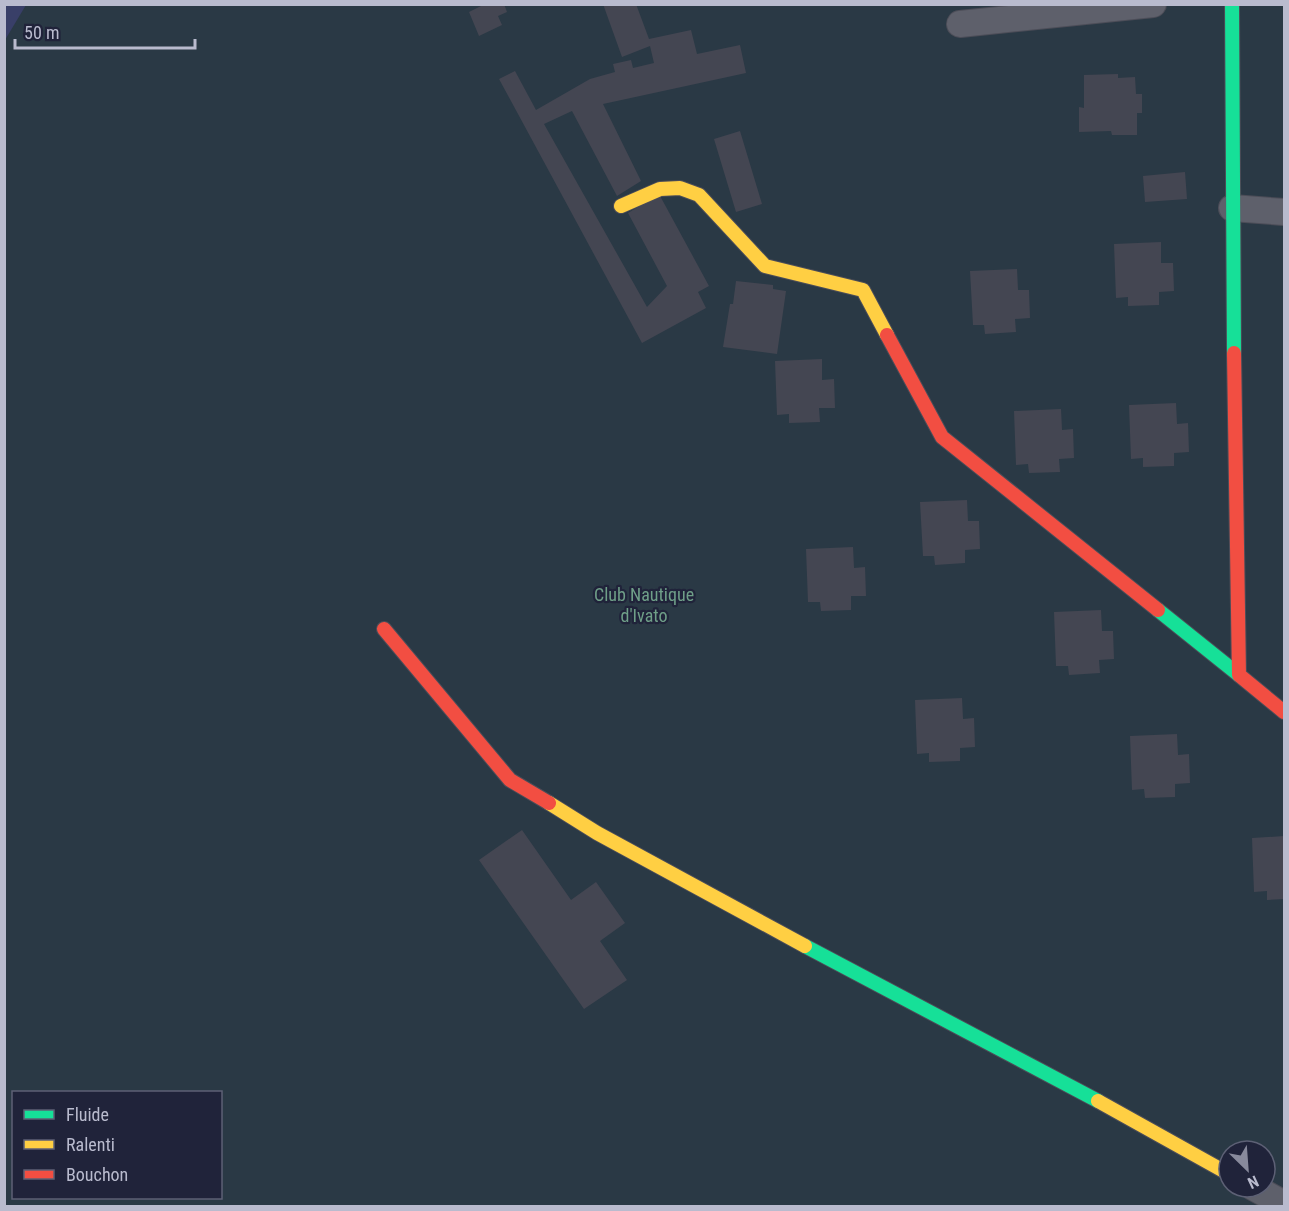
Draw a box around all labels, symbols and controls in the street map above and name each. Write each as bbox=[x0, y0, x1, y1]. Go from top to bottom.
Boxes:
scale bar bbox=[15, 12, 195, 50]
text: 50 m bbox=[24, 22, 59, 43]
park label: Club Nautique d'Ivato bbox=[594, 584, 694, 626]
legend bbox=[12, 1091, 222, 1199]
text: Fluide bbox=[66, 1104, 109, 1125]
text: Ralenti bbox=[66, 1134, 115, 1155]
north arrow bbox=[1217, 1139, 1277, 1199]
text: Bouchon bbox=[66, 1164, 128, 1185]
text: N bbox=[1245, 1171, 1262, 1193]

